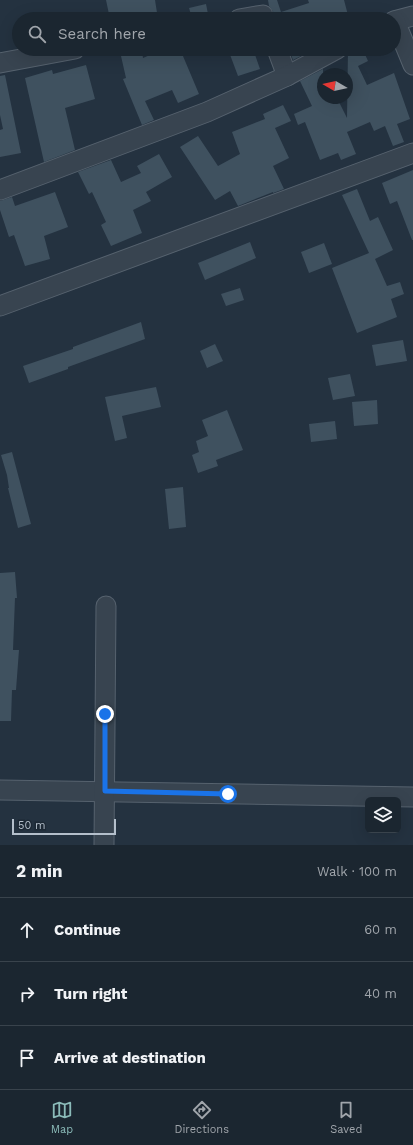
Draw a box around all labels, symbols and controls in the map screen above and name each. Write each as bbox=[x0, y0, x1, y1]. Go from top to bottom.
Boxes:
search box bbox=[12, 12, 401, 56]
icon: search bbox=[26, 23, 48, 45]
text: Search here bbox=[58, 25, 146, 43]
north arrow bbox=[317, 68, 353, 104]
route end bbox=[96, 705, 114, 723]
route start bbox=[219, 785, 237, 803]
map controls bbox=[365, 797, 401, 833]
button: layers bbox=[365, 797, 401, 833]
scale bar bbox=[12, 817, 116, 836]
text: 50 m bbox=[18, 819, 45, 832]
text: 2 min bbox=[16, 861, 62, 881]
text: Walk · 100 m bbox=[317, 864, 397, 879]
icon: ahead bbox=[16, 919, 38, 941]
text: Continue bbox=[54, 921, 121, 939]
text: 60 m bbox=[364, 922, 397, 937]
icon: right bbox=[16, 983, 38, 1005]
text: Turn right bbox=[54, 985, 127, 1003]
text: 40 m bbox=[364, 986, 397, 1001]
icon: arrive bbox=[16, 1047, 38, 1069]
text: Arrive at destination bbox=[54, 1049, 206, 1067]
tab: Map bbox=[51, 1099, 73, 1136]
tab: Directions bbox=[175, 1099, 229, 1136]
tab: Saved bbox=[330, 1099, 362, 1136]

